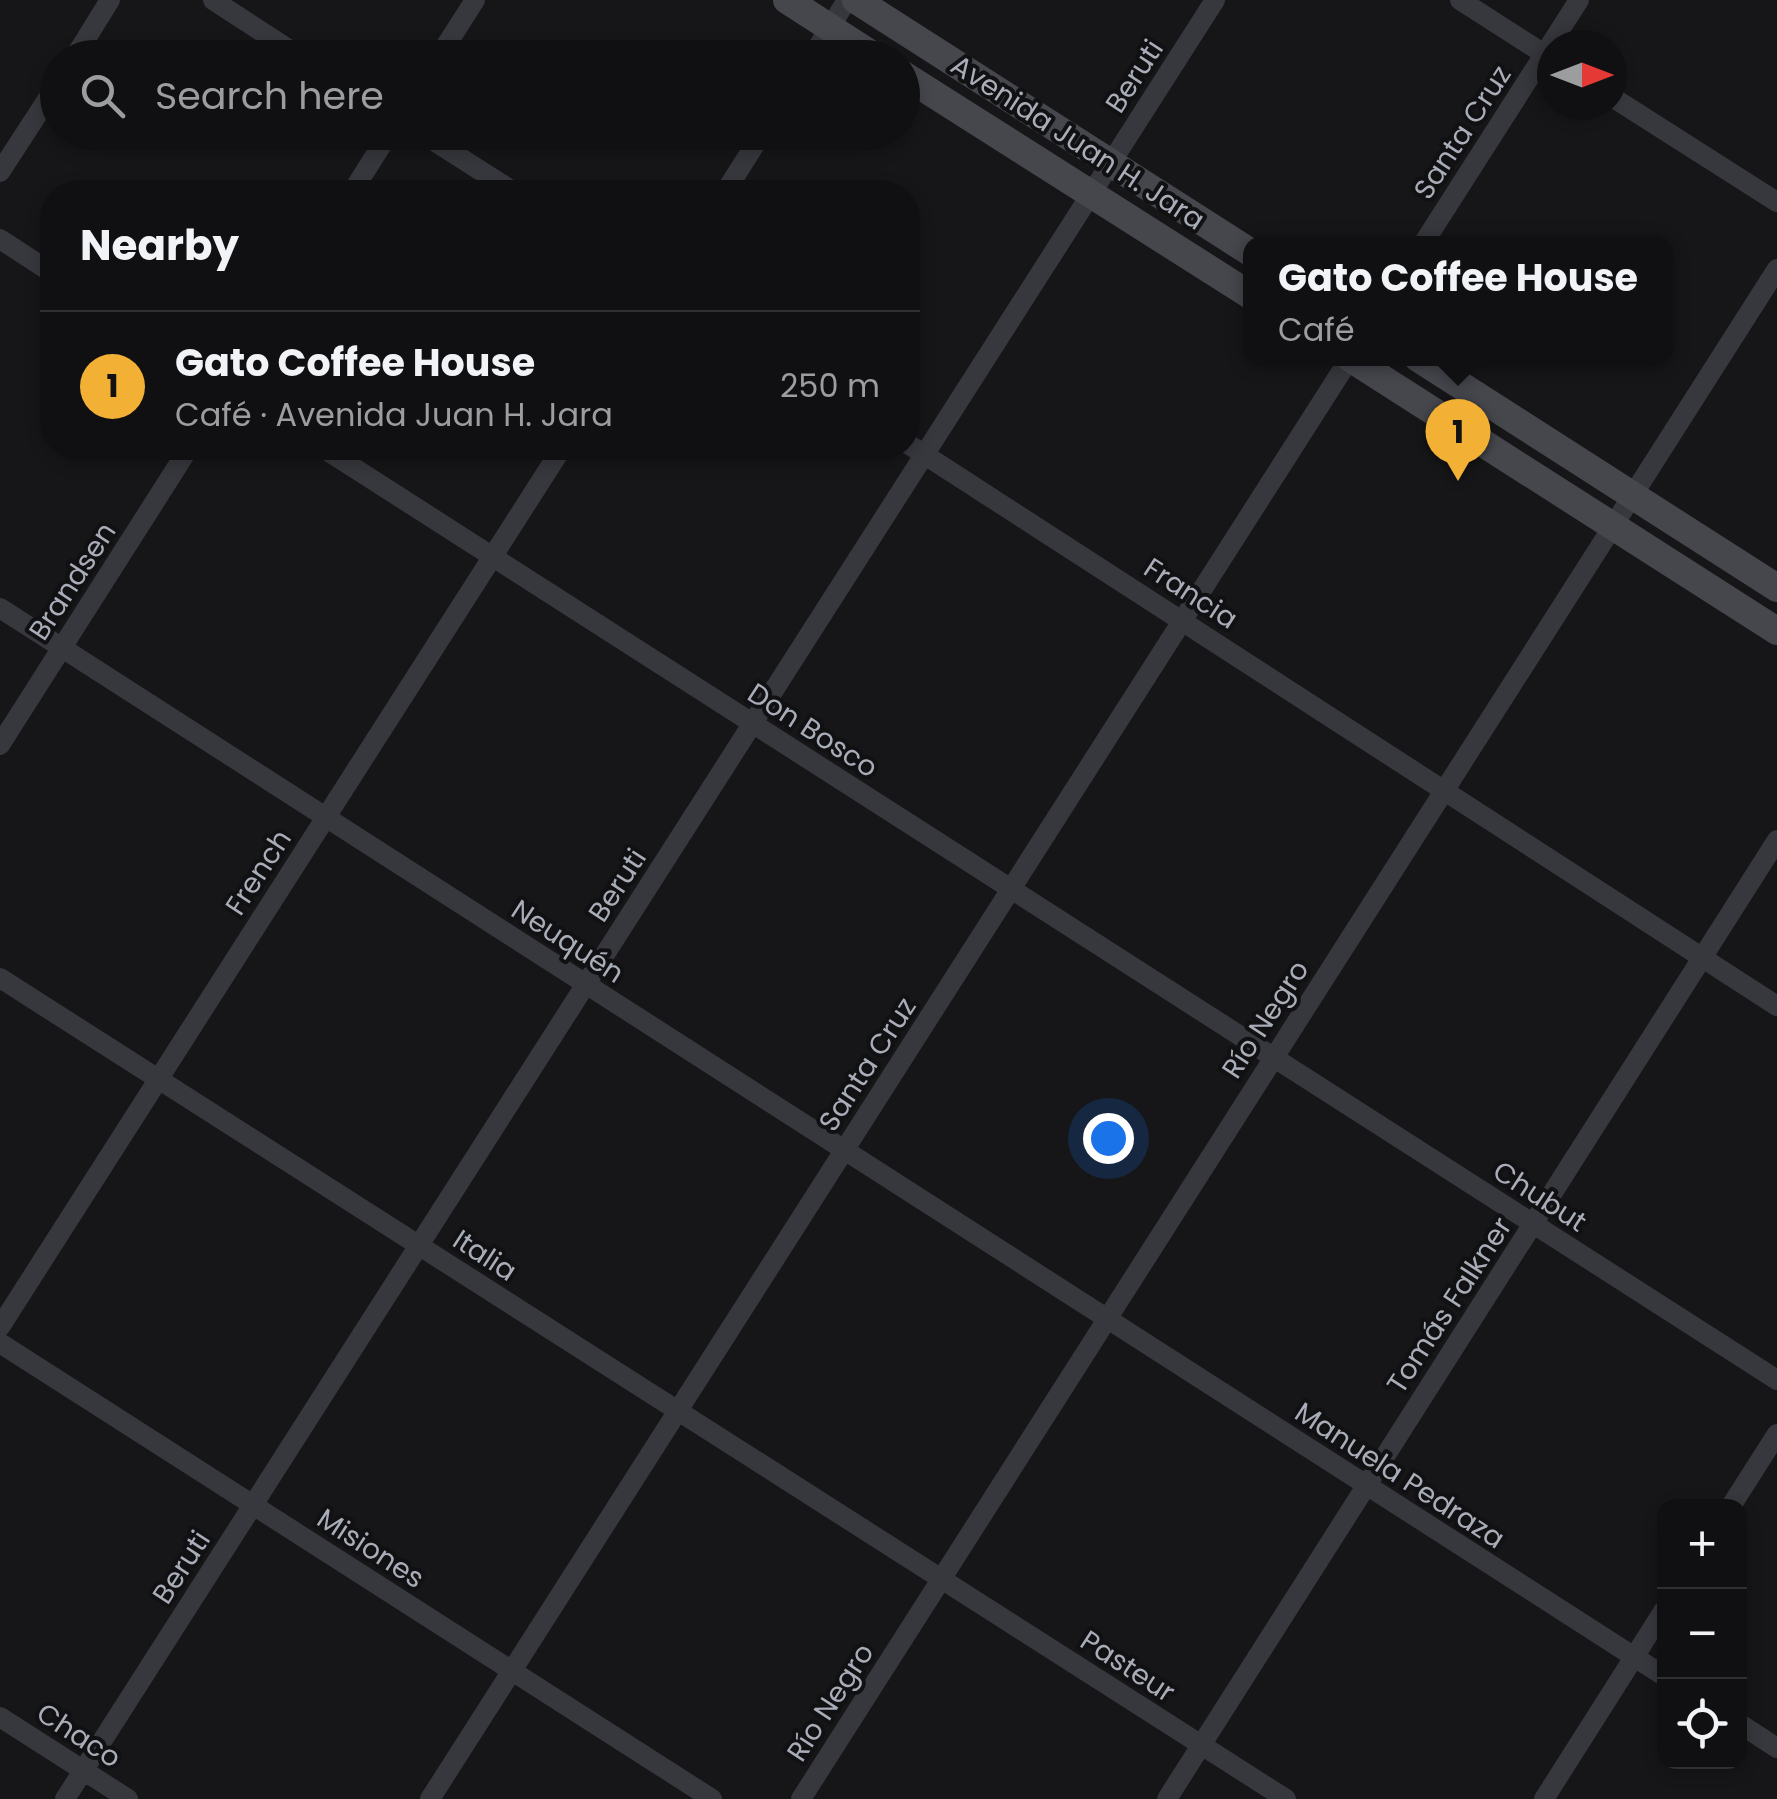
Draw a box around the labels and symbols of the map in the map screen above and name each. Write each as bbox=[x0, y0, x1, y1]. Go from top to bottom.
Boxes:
north arrow bbox=[1537, 30, 1627, 120]
street label: Beruti bbox=[1096, 32, 1173, 120]
street label: Avenida Juan H. Jara bbox=[943, 46, 1212, 239]
street label: Santa Cruz bbox=[1405, 58, 1520, 207]
pin: 1 bbox=[1426, 398, 1490, 481]
street label: Brandsen bbox=[20, 515, 125, 648]
street label: Francia bbox=[1136, 549, 1245, 638]
street label: Don Bosco bbox=[740, 674, 885, 787]
street label: French bbox=[216, 822, 301, 923]
street label: Beruti bbox=[579, 841, 656, 929]
street label: Neuquén bbox=[504, 890, 632, 992]
street label: Río Negro bbox=[1213, 953, 1318, 1086]
street label: Santa Cruz bbox=[810, 990, 925, 1139]
your location bbox=[1083, 1113, 1134, 1164]
street label: Chubut bbox=[1485, 1152, 1594, 1241]
street label: Tomás Falkner bbox=[1378, 1210, 1521, 1401]
street label: Italia bbox=[445, 1220, 524, 1290]
street label: Manuela Pedraza bbox=[1287, 1393, 1512, 1558]
street label: Misiones bbox=[310, 1499, 432, 1598]
street label: Beruti bbox=[143, 1523, 220, 1611]
street label: Pasteur bbox=[1073, 1621, 1183, 1712]
street label: Río Negro bbox=[778, 1636, 883, 1769]
street label: Chaco bbox=[29, 1694, 129, 1777]

